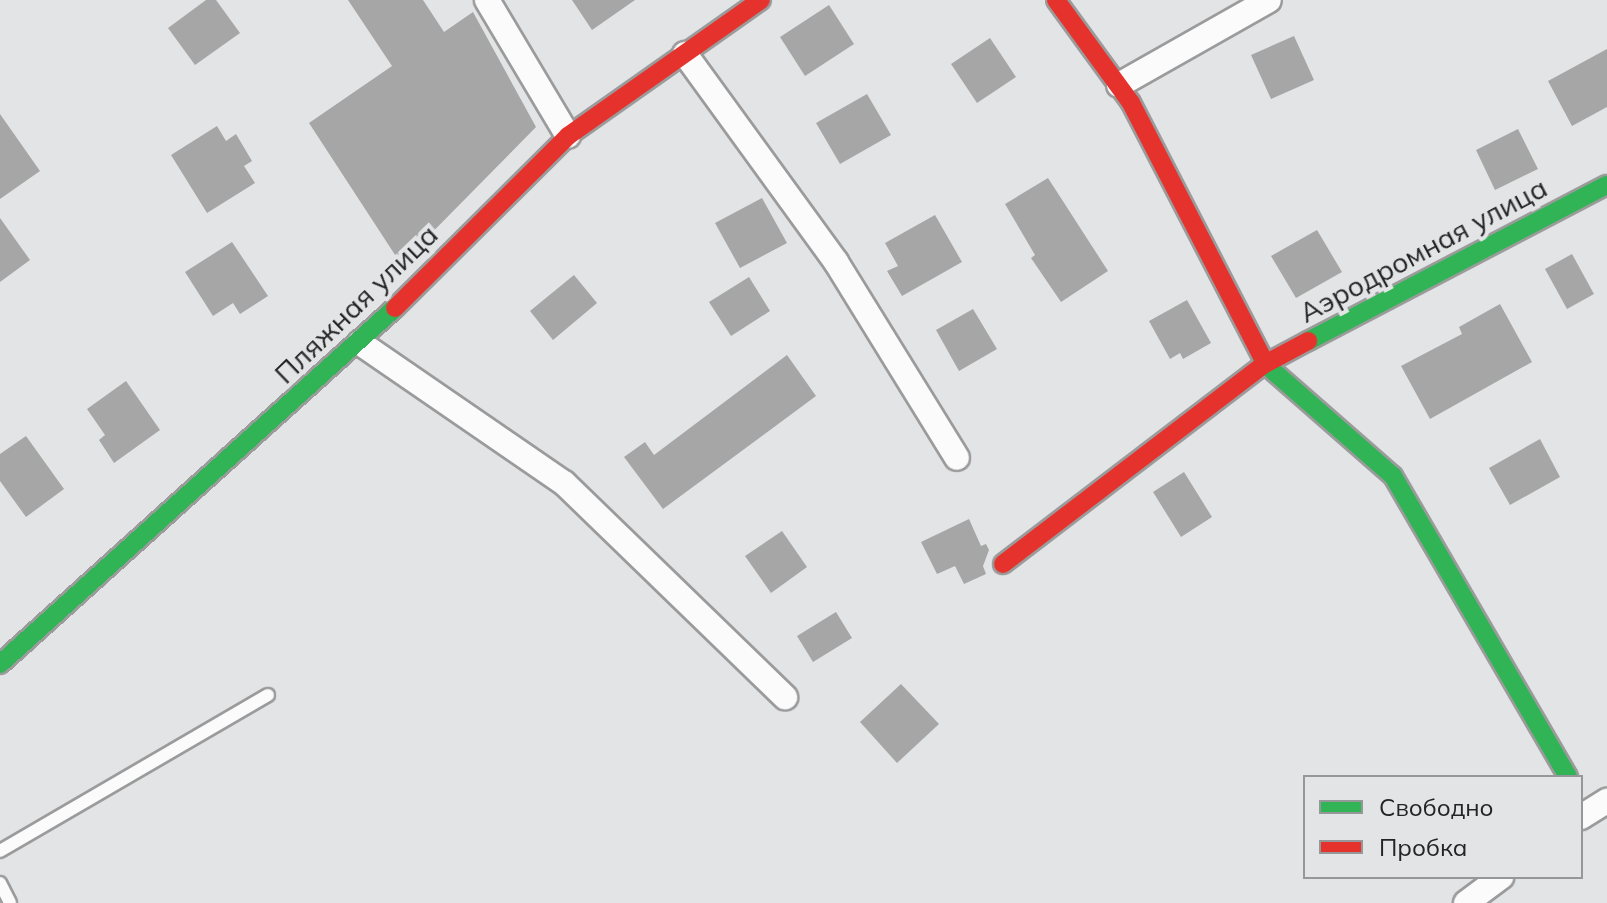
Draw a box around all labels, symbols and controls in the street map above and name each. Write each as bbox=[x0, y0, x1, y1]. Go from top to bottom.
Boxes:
street label: Аэродромная улица bbox=[1293, 170, 1553, 330]
street label: Пляжная улица bbox=[267, 218, 445, 390]
legend bbox=[1303, 775, 1583, 879]
text: Свободно bbox=[1379, 792, 1494, 822]
text: Пробка bbox=[1379, 832, 1467, 862]

